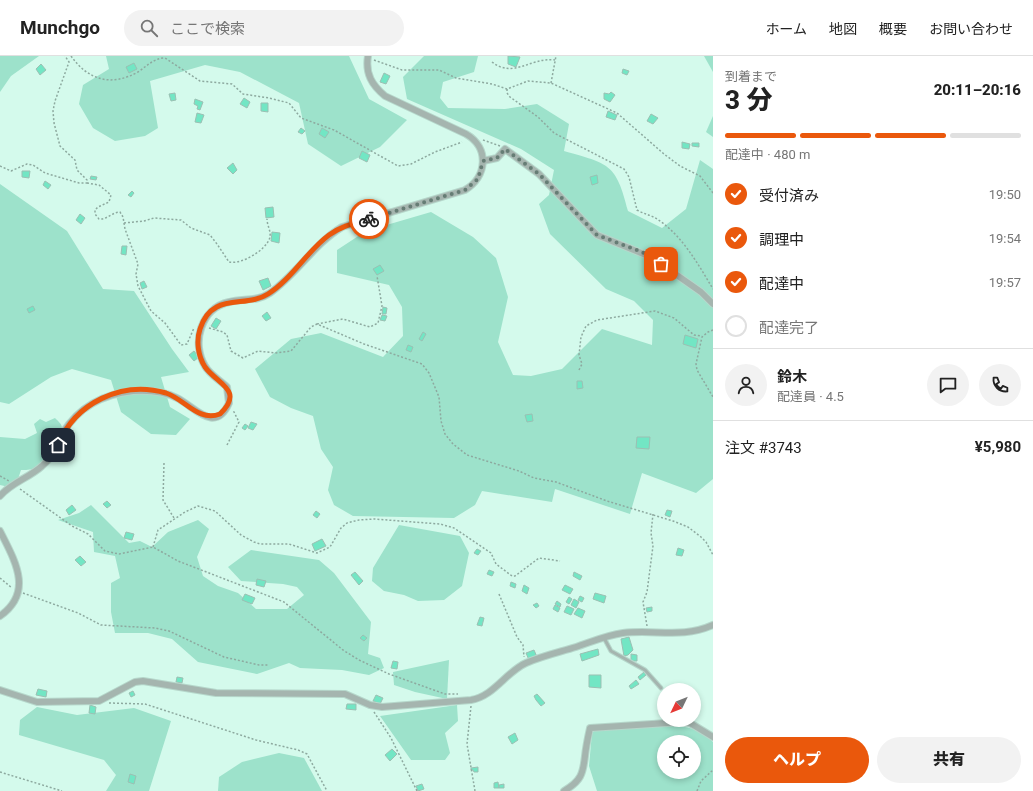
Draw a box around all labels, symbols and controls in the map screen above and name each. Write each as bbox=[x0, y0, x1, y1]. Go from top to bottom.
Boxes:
search box bbox=[124, 10, 404, 46]
text: Munchgo bbox=[20, 16, 100, 39]
icon: search bbox=[138, 17, 160, 39]
text: ここで検索 bbox=[170, 20, 245, 38]
text: ホーム bbox=[765, 21, 807, 37]
text: 地図 bbox=[829, 21, 857, 37]
text: 概要 bbox=[879, 21, 907, 37]
text: お問い合わせ bbox=[929, 21, 1013, 37]
text: 到着まで bbox=[725, 69, 777, 84]
text: 20:11–20:16 bbox=[934, 81, 1021, 99]
text: 3 分 bbox=[725, 85, 772, 115]
text: 配達中 · 480 m bbox=[725, 147, 810, 162]
icon: check bbox=[725, 183, 747, 205]
text: 受付済み bbox=[759, 187, 819, 205]
text: 19:50 bbox=[989, 187, 1021, 202]
courier bbox=[349, 199, 389, 239]
icon: bike bbox=[358, 208, 380, 230]
icon: check bbox=[725, 227, 747, 249]
text: 調理中 bbox=[759, 231, 804, 249]
text: 19:54 bbox=[989, 231, 1021, 246]
pin bbox=[644, 247, 678, 281]
icon: bag bbox=[650, 253, 672, 275]
icon: check bbox=[725, 271, 747, 293]
text: 配達中 bbox=[759, 275, 804, 293]
text: 19:57 bbox=[989, 275, 1021, 290]
text: 配達完了 bbox=[759, 319, 819, 337]
button: person bbox=[725, 364, 767, 406]
button: chat bbox=[927, 364, 969, 406]
button: phone bbox=[979, 364, 1021, 406]
text: 鈴木 bbox=[777, 368, 807, 386]
text: 配達員 · 4.5 bbox=[777, 389, 844, 404]
pin bbox=[41, 428, 75, 462]
icon: home bbox=[47, 434, 69, 456]
text: ¥5,980 bbox=[975, 438, 1021, 456]
text: 注文 #3743 bbox=[725, 439, 802, 457]
north arrow bbox=[657, 683, 701, 727]
map controls bbox=[657, 683, 701, 779]
button: locate bbox=[657, 735, 701, 779]
button: ヘルプ bbox=[725, 737, 869, 783]
button: 共有 bbox=[877, 737, 1021, 783]

